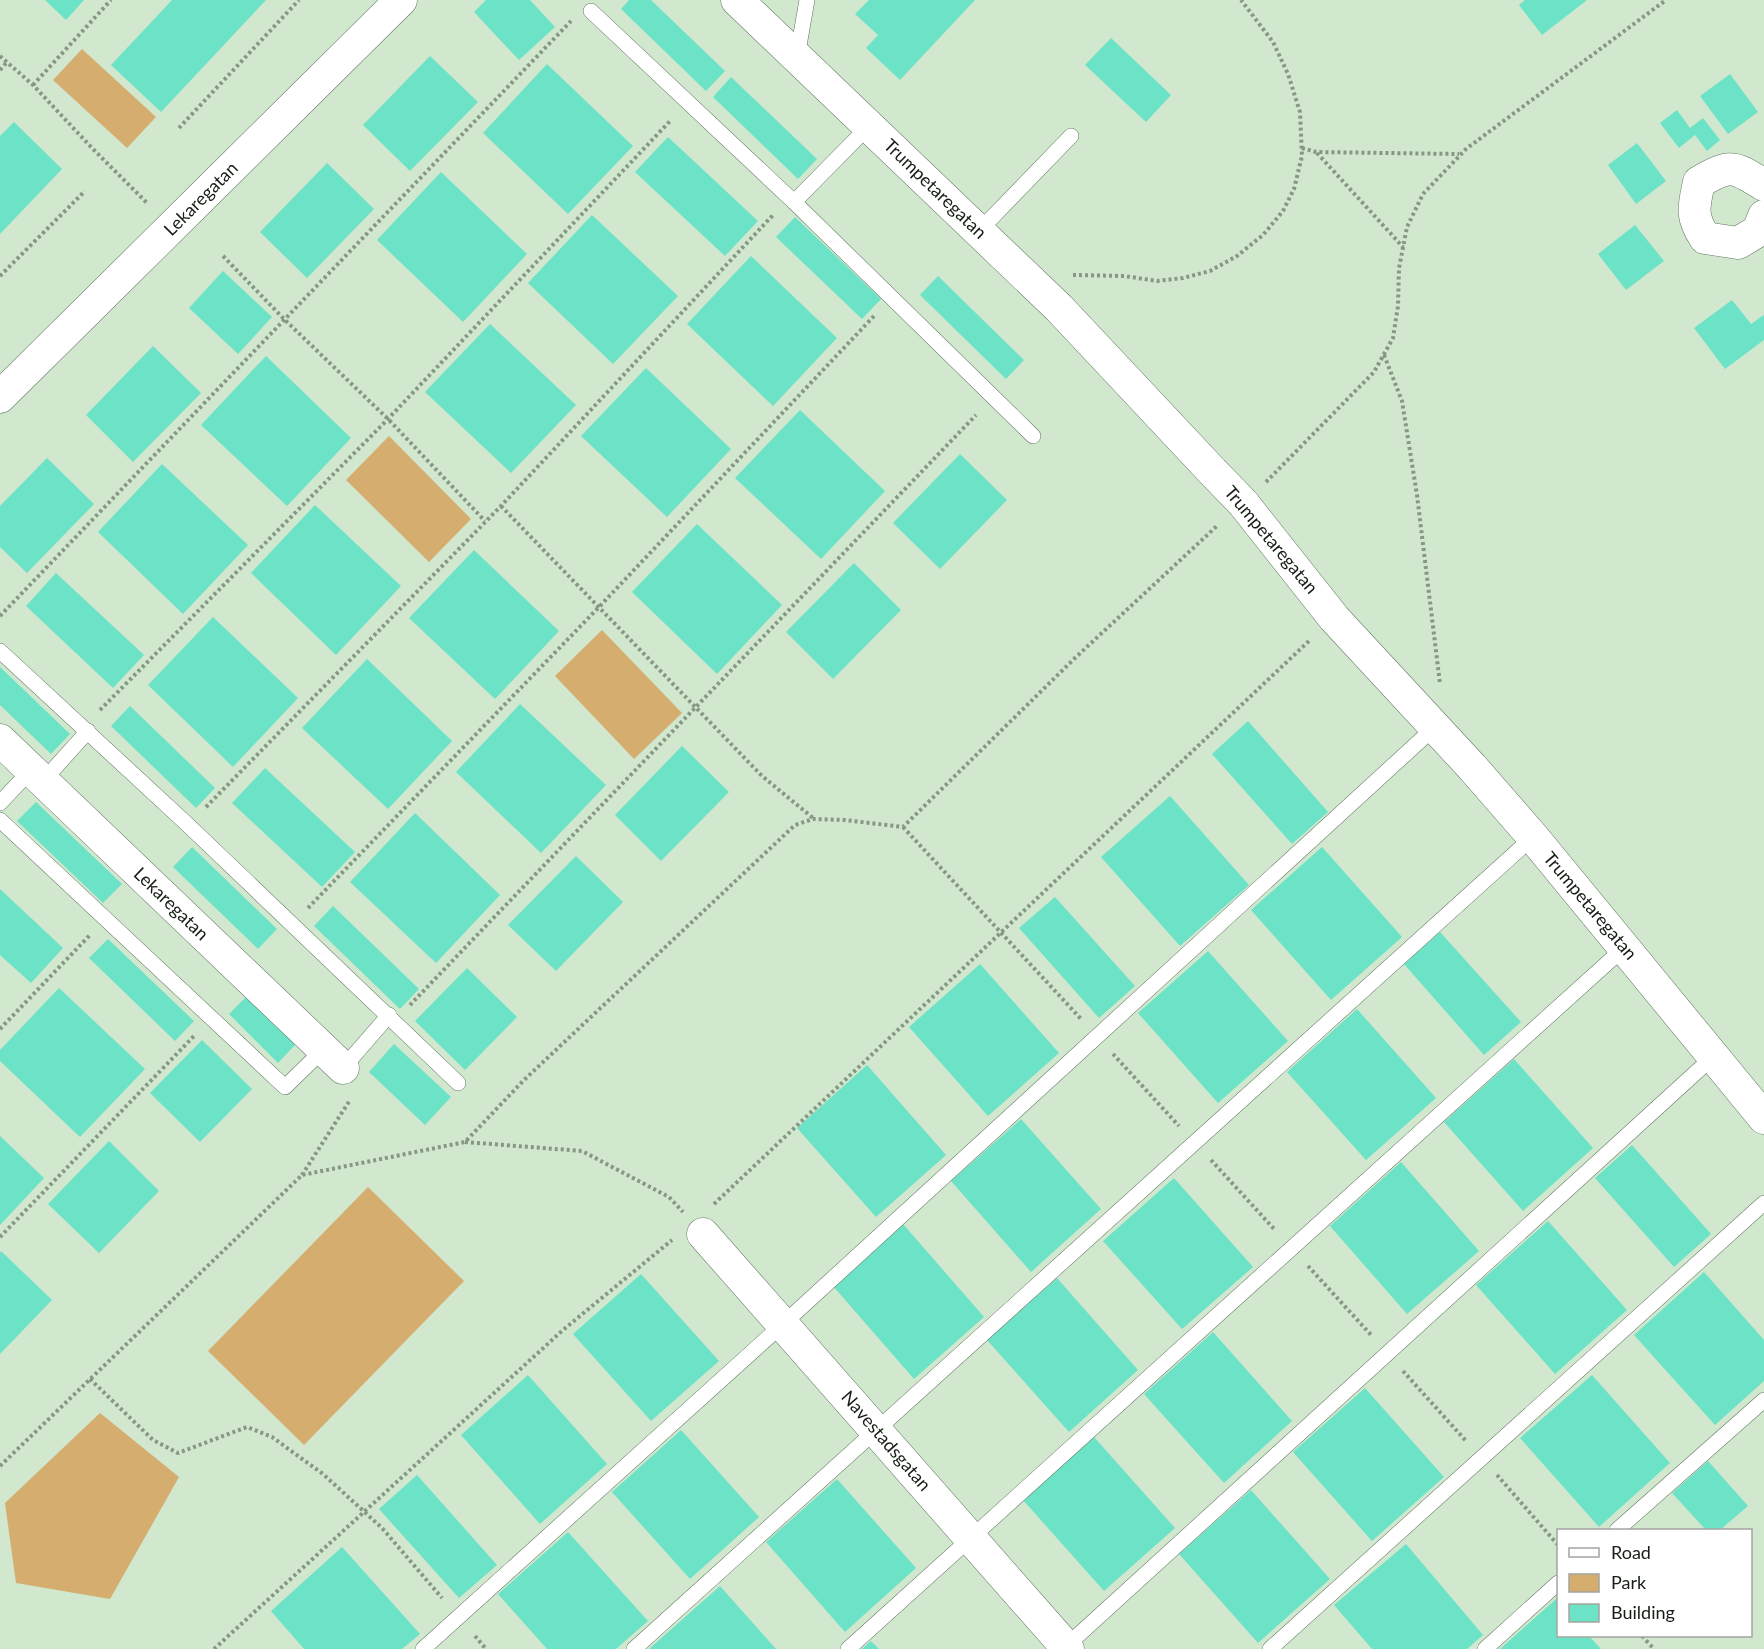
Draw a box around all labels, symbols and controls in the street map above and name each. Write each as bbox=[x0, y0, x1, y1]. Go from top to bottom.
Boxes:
street label: Trumpetaregatan bbox=[880, 134, 992, 243]
street label: Lekaregatan bbox=[159, 157, 242, 240]
street label: Trumpetaregatan bbox=[1220, 481, 1323, 598]
street label: Trumpetaregatan bbox=[1539, 847, 1642, 964]
street label: Lekaregatan bbox=[130, 862, 214, 944]
street label: Navestadsgatan bbox=[837, 1386, 936, 1495]
legend bbox=[1557, 1529, 1752, 1637]
text: Road bbox=[1611, 1541, 1651, 1563]
text: Park bbox=[1611, 1571, 1647, 1593]
text: Building bbox=[1611, 1601, 1675, 1623]

